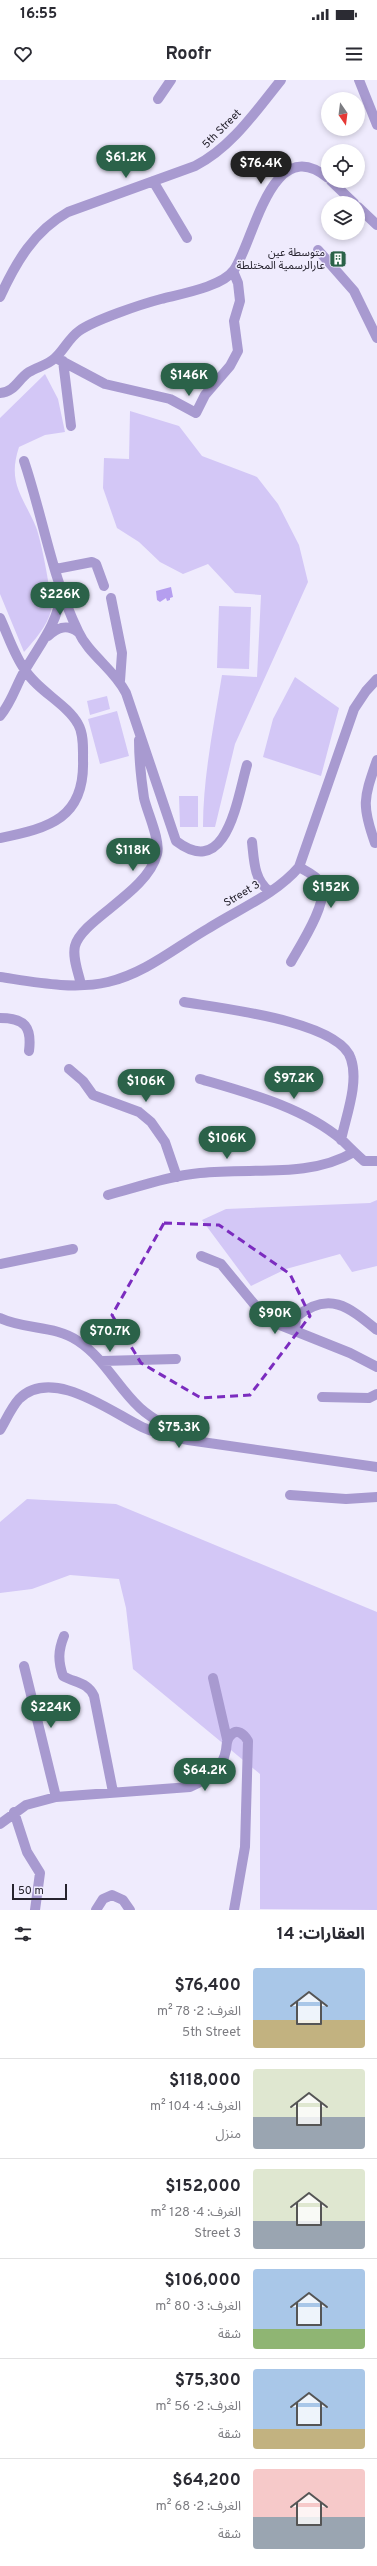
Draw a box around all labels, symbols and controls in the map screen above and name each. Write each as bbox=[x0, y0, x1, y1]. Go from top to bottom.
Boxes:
text: 16:55 bbox=[20, 5, 57, 24]
icon: heart bbox=[12, 43, 34, 65]
text: Roofr bbox=[165, 43, 212, 66]
icon: menu bbox=[343, 43, 365, 65]
north arrow bbox=[321, 92, 365, 136]
map controls bbox=[321, 92, 365, 240]
street label: 5th Street bbox=[199, 106, 245, 152]
button: locate bbox=[321, 144, 365, 188]
pin: $61.2K bbox=[93, 145, 159, 179]
text: $61.2K bbox=[105, 150, 147, 166]
pin: $76.4K bbox=[228, 151, 294, 185]
text: $76.4K bbox=[240, 156, 282, 172]
button: layers bbox=[321, 196, 365, 240]
place label: متوسطة عين عارالرسمية المختلطة bbox=[237, 246, 325, 273]
building icon: متوسطة عين عارالرسمية المختلطة bbox=[328, 249, 348, 269]
pin: $146K bbox=[161, 363, 217, 397]
text: $146K bbox=[170, 368, 208, 384]
pin: $226K bbox=[32, 582, 88, 616]
text: $226K bbox=[40, 587, 80, 603]
pin: $118K bbox=[105, 838, 161, 872]
text: $118K bbox=[115, 843, 151, 859]
pin: $152K bbox=[303, 875, 359, 909]
street label: Street 3 bbox=[221, 878, 263, 910]
text: $152K bbox=[312, 880, 350, 896]
pin: $97.2K bbox=[261, 1066, 327, 1100]
pin: $106K bbox=[118, 1069, 174, 1103]
text: $97.2K bbox=[273, 1071, 315, 1087]
text: $106K bbox=[127, 1074, 165, 1090]
pin: $106K bbox=[199, 1126, 255, 1160]
text: $106K bbox=[208, 1131, 246, 1147]
pin: $90K bbox=[251, 1301, 299, 1335]
text: $90K bbox=[258, 1306, 292, 1322]
pin: $70.7K bbox=[77, 1319, 143, 1353]
text: $70.7K bbox=[89, 1324, 131, 1340]
pin: $75.3K bbox=[146, 1415, 212, 1449]
text: $75.3K bbox=[158, 1420, 200, 1436]
pin: $224K bbox=[23, 1695, 79, 1729]
text: $224K bbox=[30, 1700, 72, 1716]
pin: $64.2K bbox=[172, 1758, 238, 1792]
text: $64.2K bbox=[183, 1763, 227, 1779]
scale bar bbox=[12, 1882, 67, 1901]
text: 50 m bbox=[18, 1884, 44, 1898]
icon: filters bbox=[12, 1923, 34, 1945]
text: العقارات: 14 bbox=[277, 1924, 365, 1946]
text: $76,400 bbox=[174, 1975, 241, 1997]
icon: home bbox=[285, 1984, 333, 2032]
text: الغرف: 2 · 78 m² bbox=[157, 2004, 241, 2020]
text: 5th Street bbox=[182, 2025, 241, 2041]
text: $118,000 bbox=[169, 2070, 241, 2092]
icon: home bbox=[285, 2085, 333, 2133]
text: الغرف: 4 · 104 m² bbox=[150, 2099, 241, 2115]
text: منزل bbox=[216, 2127, 241, 2143]
text: $152,000 bbox=[165, 2176, 241, 2198]
icon: home bbox=[285, 2185, 333, 2233]
text: الغرف: 4 · 128 m² bbox=[151, 2205, 241, 2221]
text: Street 3 bbox=[194, 2226, 241, 2242]
text: $106,000 bbox=[164, 2270, 241, 2292]
icon: home bbox=[285, 2285, 333, 2333]
text: الغرف: 3 · 80 m² bbox=[155, 2299, 241, 2315]
text: شقة bbox=[218, 2327, 241, 2343]
text: $75,300 bbox=[175, 2370, 241, 2392]
icon: home bbox=[285, 2385, 333, 2433]
text: الغرف: 2 · 56 m² bbox=[156, 2399, 241, 2415]
text: شقة bbox=[218, 2427, 241, 2443]
text: $64,200 bbox=[172, 2470, 241, 2492]
icon: home bbox=[285, 2485, 333, 2533]
text: الغرف: 2 · 68 m² bbox=[156, 2499, 241, 2515]
text: شقة bbox=[218, 2527, 241, 2543]

